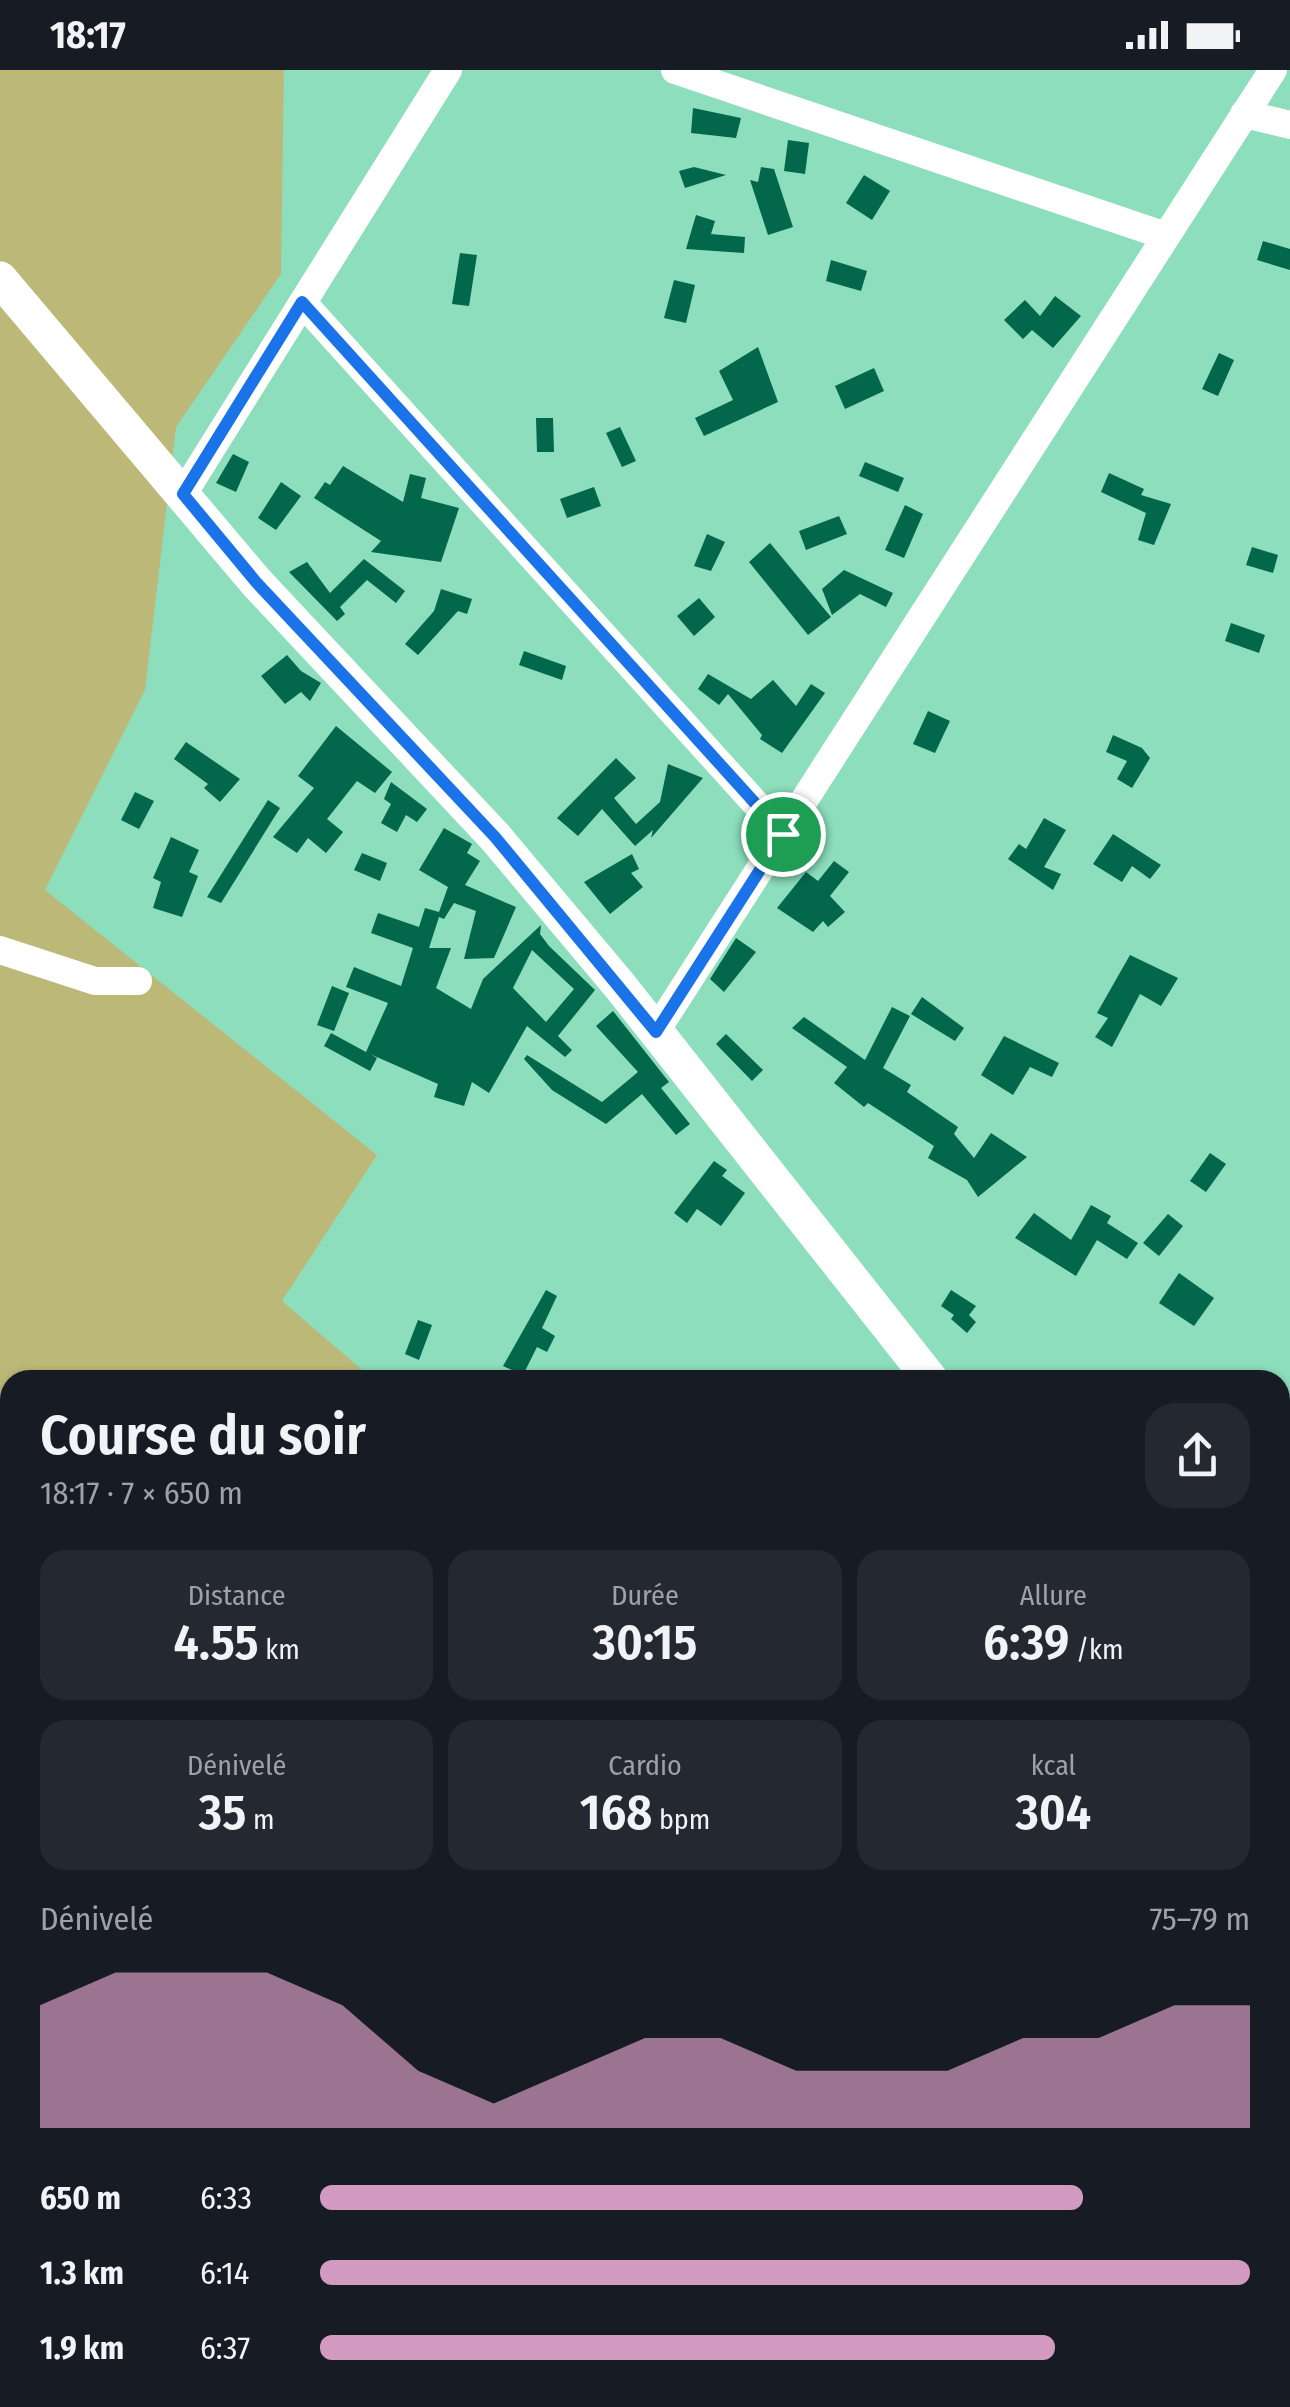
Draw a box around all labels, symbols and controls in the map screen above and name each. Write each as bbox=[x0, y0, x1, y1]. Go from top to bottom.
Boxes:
text: 18:17 bbox=[50, 12, 126, 58]
pin bbox=[741, 792, 826, 877]
icon: arrive bbox=[756, 807, 811, 862]
text: Course du soir bbox=[40, 1403, 366, 1469]
button: share bbox=[1145, 1403, 1250, 1508]
text: 18:17 · 7 × 650 m bbox=[40, 1474, 243, 1512]
text: Distance bbox=[188, 1579, 286, 1612]
text: Durée bbox=[611, 1579, 679, 1612]
text: Allure bbox=[1020, 1579, 1087, 1612]
text: 4.55 bbox=[173, 1612, 259, 1672]
text: 30:15 bbox=[593, 1612, 697, 1672]
text: 6:39 bbox=[983, 1612, 1069, 1672]
text: km bbox=[259, 1633, 300, 1666]
text: /km bbox=[1069, 1633, 1124, 1666]
text: Dénivelé bbox=[187, 1749, 286, 1782]
text: Cardio bbox=[608, 1749, 682, 1782]
text: kcal bbox=[1031, 1749, 1076, 1782]
text: 35 bbox=[199, 1782, 246, 1842]
text: 168 bbox=[580, 1782, 652, 1842]
text: 304 bbox=[1015, 1782, 1091, 1842]
text: m bbox=[246, 1803, 275, 1836]
text: bpm bbox=[652, 1803, 710, 1836]
text: Dénivelé bbox=[40, 1900, 153, 1938]
text: 75–79 m bbox=[1149, 1900, 1250, 1938]
text: 650 m bbox=[40, 2179, 121, 2217]
text: 6:33 bbox=[200, 2179, 252, 2217]
text: 1.3 km bbox=[40, 2254, 124, 2292]
text: 6:14 bbox=[200, 2254, 249, 2292]
text: 1.9 km bbox=[40, 2329, 124, 2367]
text: 6:37 bbox=[200, 2329, 250, 2367]

